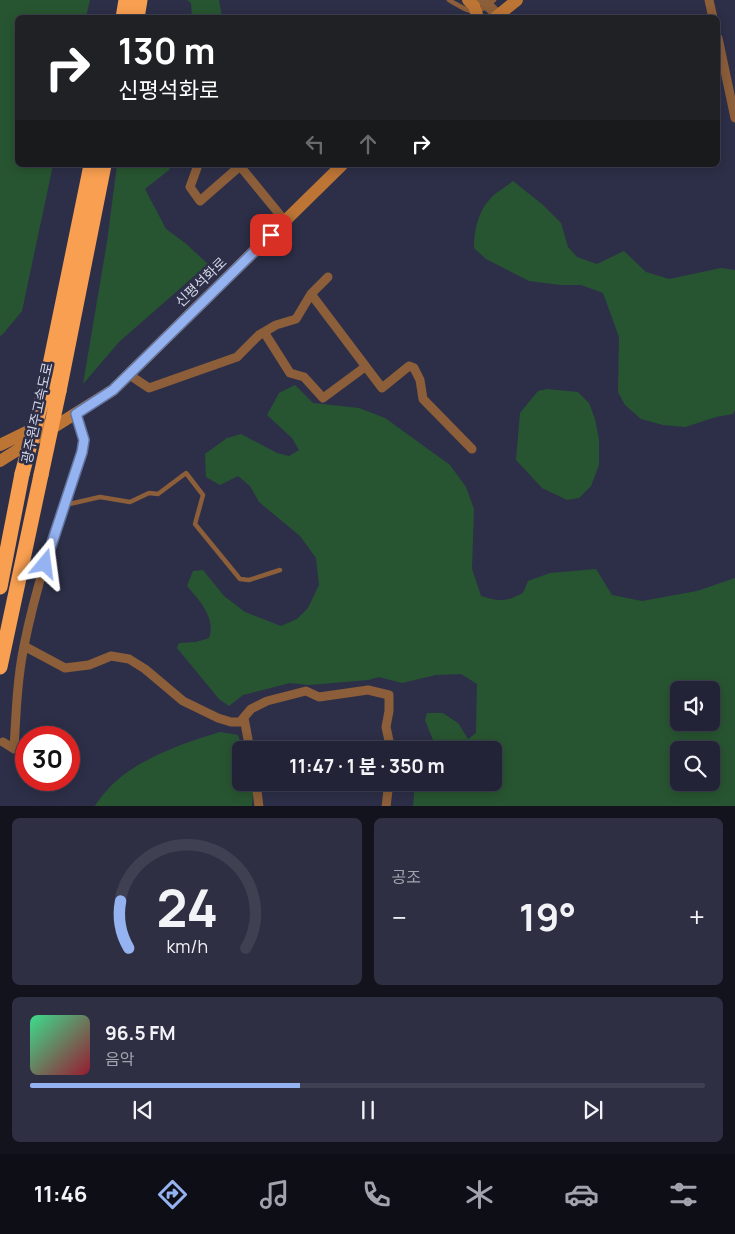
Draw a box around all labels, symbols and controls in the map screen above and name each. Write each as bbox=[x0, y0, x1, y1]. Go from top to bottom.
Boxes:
text: 130 m bbox=[118, 27, 215, 75]
icon: right bbox=[35, 35, 100, 100]
text: 신평석화로 bbox=[118, 75, 219, 105]
icon: left bbox=[301, 130, 329, 158]
icon: ahead bbox=[354, 130, 382, 158]
icon: right bbox=[407, 130, 435, 158]
pin bbox=[250, 214, 292, 256]
icon: arrive bbox=[257, 221, 285, 249]
street label: 신평석화로 bbox=[171, 252, 230, 311]
street label: 광주원주고속도로 bbox=[17, 360, 57, 465]
position arrow bbox=[18, 537, 70, 589]
map controls bbox=[670, 681, 720, 791]
button: sound bbox=[670, 681, 720, 731]
speed limit sign: 30 bbox=[15, 726, 80, 791]
button: search bbox=[670, 741, 720, 791]
text: 11:47 · 1 분 · 350 m bbox=[289, 753, 445, 779]
text: 공조 bbox=[392, 866, 421, 888]
text: 24 bbox=[156, 872, 218, 943]
text: 19° bbox=[519, 890, 576, 942]
text: − bbox=[392, 898, 407, 936]
text: + bbox=[689, 898, 705, 936]
text: km/h bbox=[166, 934, 208, 958]
text: 96.5 FM bbox=[105, 1020, 176, 1046]
text: 음악 bbox=[105, 1048, 134, 1070]
icon: previous bbox=[129, 1096, 157, 1124]
icon: pause bbox=[354, 1096, 382, 1124]
icon: next bbox=[579, 1096, 607, 1124]
icon: directions bbox=[155, 1177, 190, 1212]
icon: music bbox=[257, 1177, 292, 1212]
icon: phone bbox=[359, 1177, 394, 1212]
icon: climate bbox=[462, 1177, 497, 1212]
icon: car bbox=[564, 1177, 599, 1212]
icon: filters bbox=[666, 1177, 701, 1212]
text: 11:46 bbox=[34, 1179, 88, 1209]

